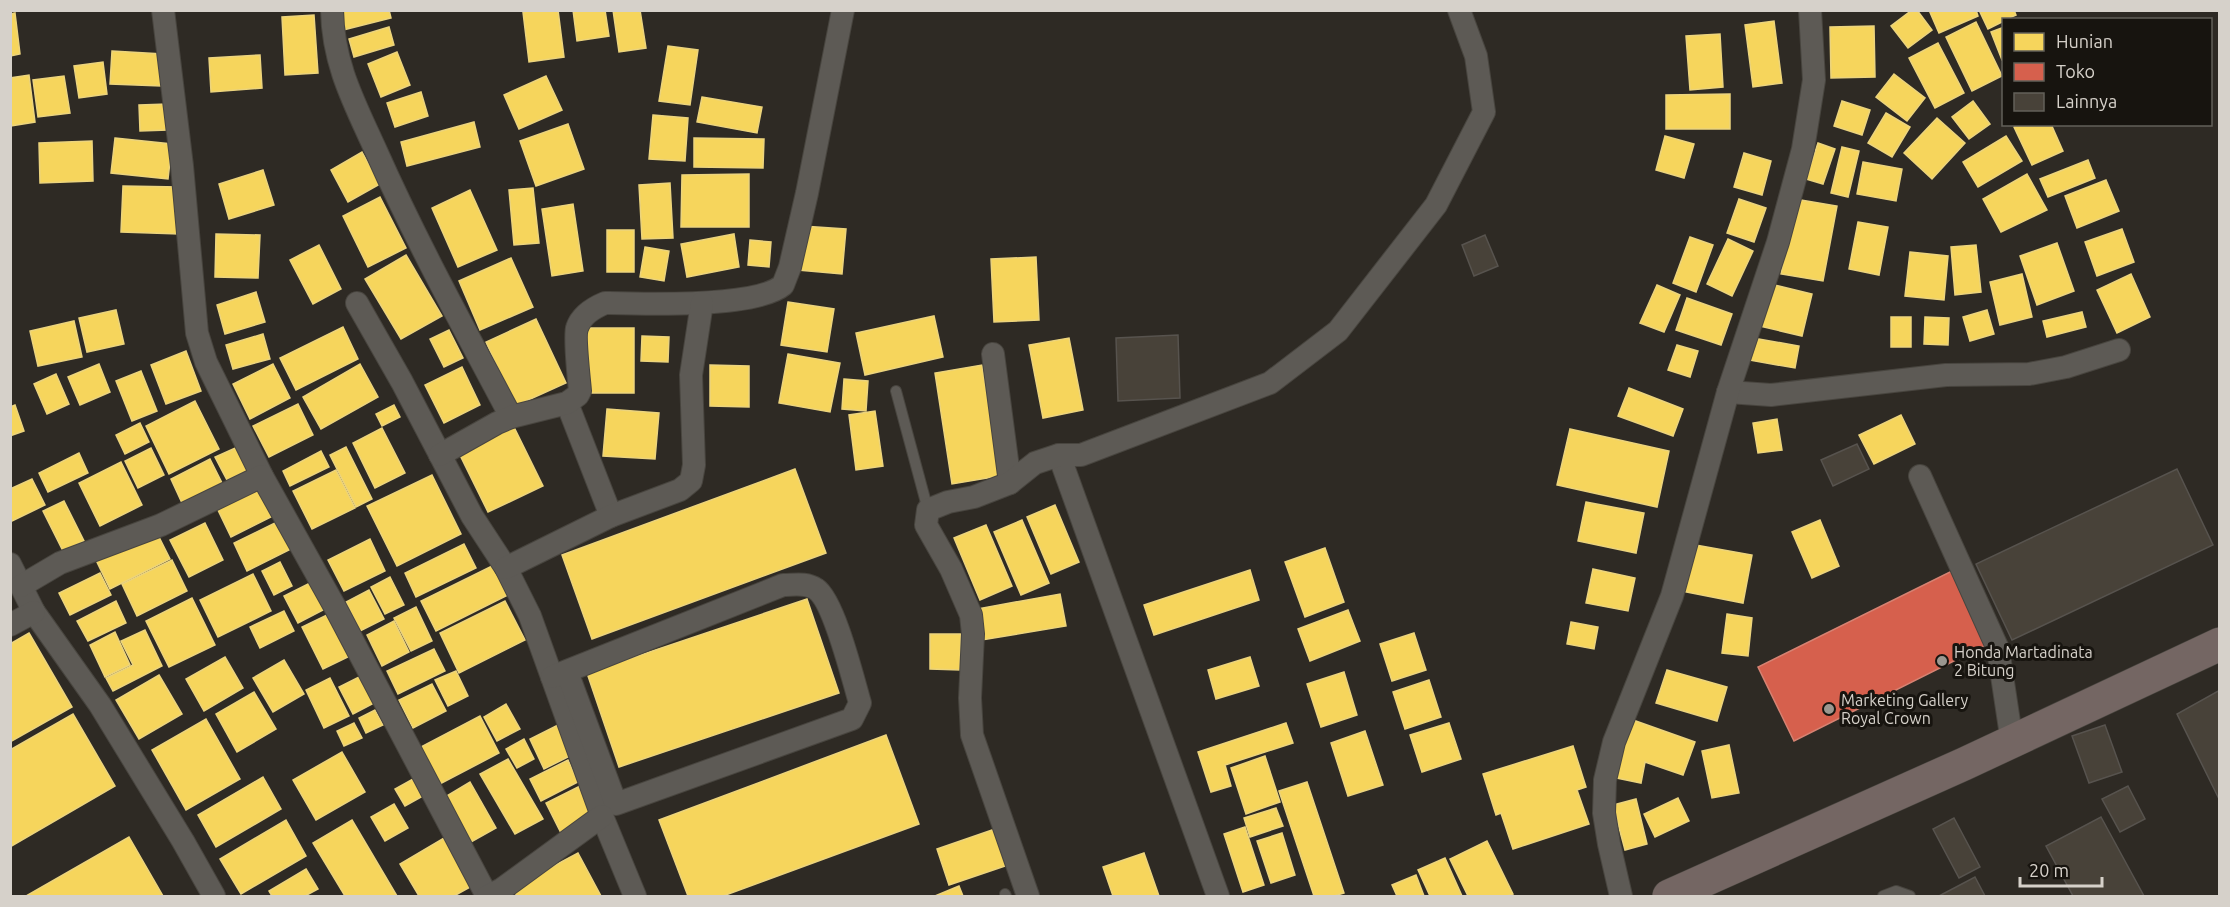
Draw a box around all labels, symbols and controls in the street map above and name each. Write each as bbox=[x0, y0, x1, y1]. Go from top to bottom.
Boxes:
legend bbox=[2002, 18, 2212, 126]
text: Hunian bbox=[2056, 31, 2113, 51]
text: Toko bbox=[2056, 61, 2095, 81]
text: Lainnya bbox=[2056, 91, 2117, 111]
place label: Honda Martadinata 2 Bitung bbox=[1954, 643, 2093, 679]
marker: Honda Martadinata 2 Bitung bbox=[1935, 654, 1949, 668]
place label: Marketing Gallery Royal Crown bbox=[1841, 691, 1968, 727]
marker: Marketing Gallery Royal Crown bbox=[1822, 702, 1836, 716]
scale bar bbox=[2020, 850, 2102, 888]
text: 20 m bbox=[2029, 860, 2069, 880]

